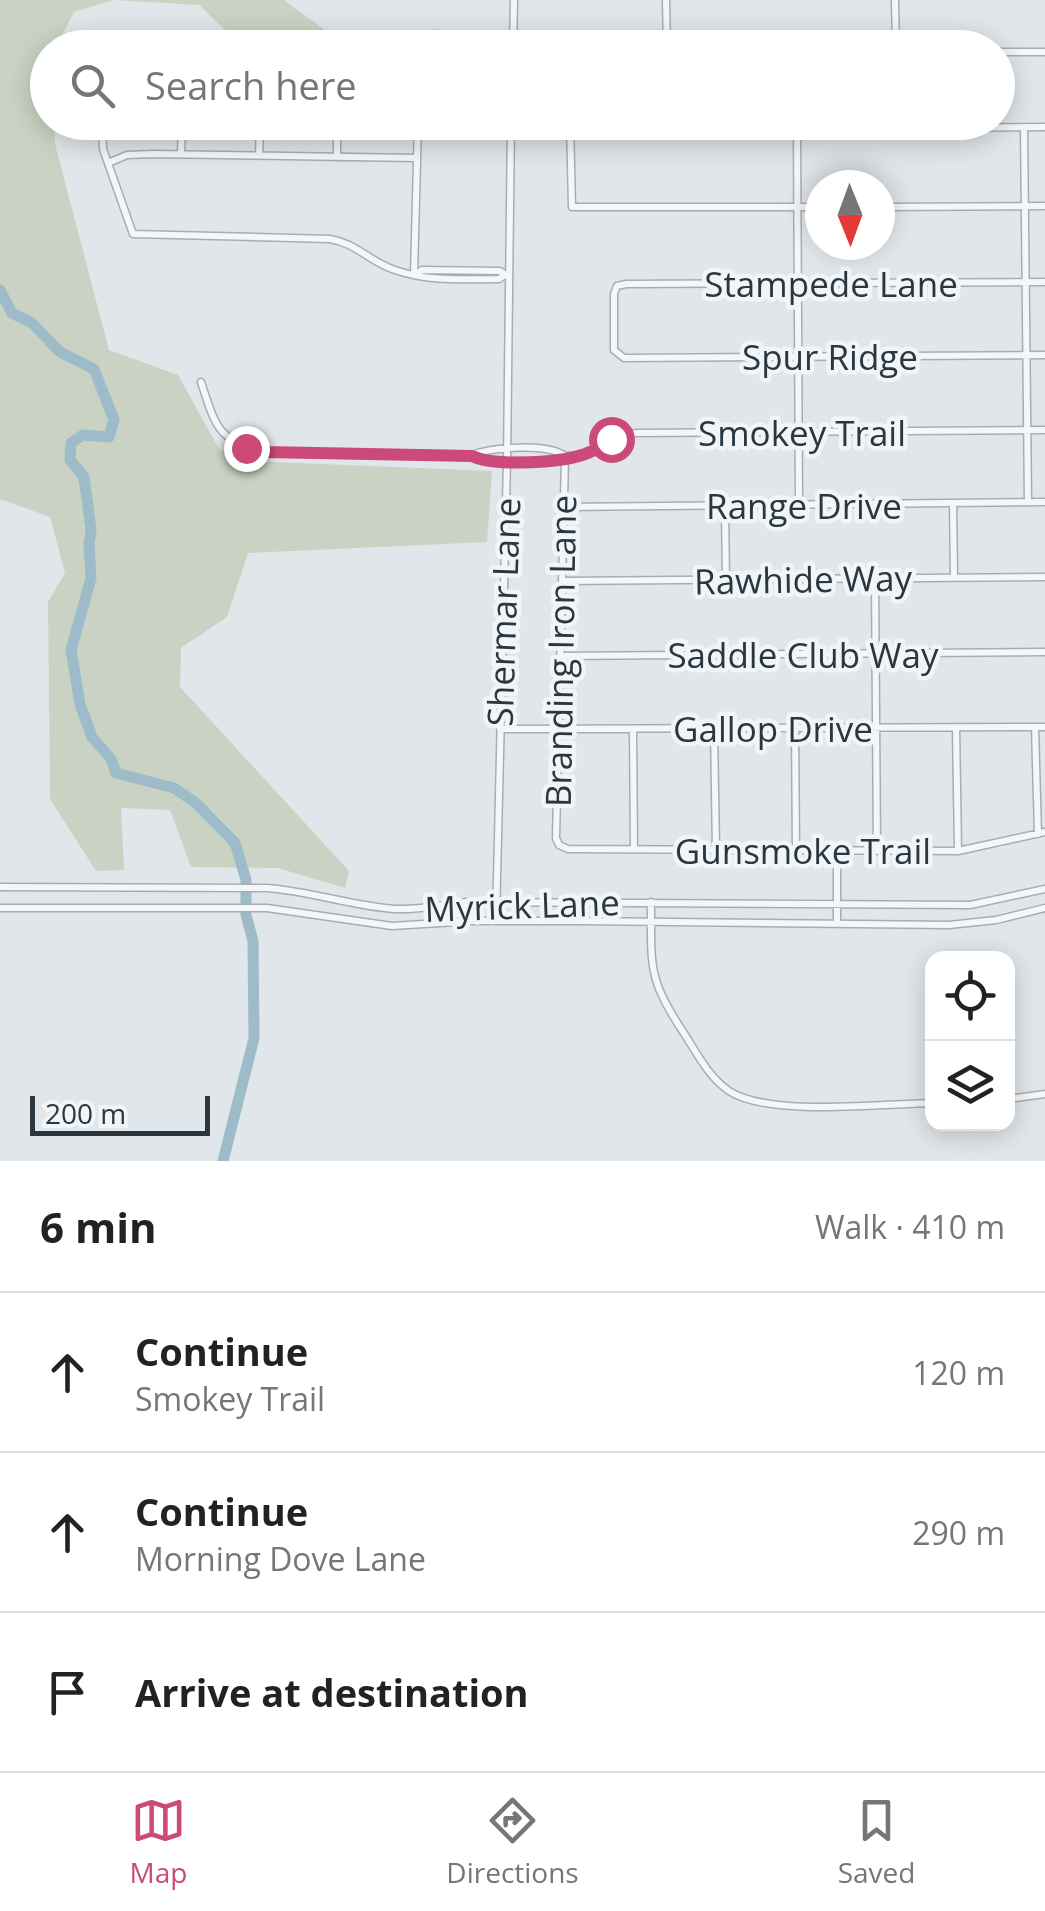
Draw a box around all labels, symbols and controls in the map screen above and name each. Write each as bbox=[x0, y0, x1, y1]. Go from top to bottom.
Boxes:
search box bbox=[30, 30, 1015, 140]
icon: search bbox=[65, 58, 120, 113]
text: Search here bbox=[145, 59, 357, 111]
north arrow bbox=[805, 170, 895, 260]
street label: Stampede Lane bbox=[704, 260, 958, 307]
street label: Spur Ridge bbox=[742, 333, 918, 380]
street label: Smokey Trail bbox=[698, 409, 906, 456]
route start bbox=[589, 417, 635, 463]
route end bbox=[224, 426, 270, 472]
street label: Range Drive bbox=[706, 482, 902, 529]
street label: Branding Iron Lane bbox=[534, 495, 586, 807]
street label: Shermar Lane bbox=[476, 497, 530, 727]
street label: Rawhide Way bbox=[694, 554, 913, 604]
street label: Saddle Club Way bbox=[667, 631, 939, 678]
street label: Gallop Drive bbox=[673, 705, 873, 752]
street label: Gunsmoke Trail bbox=[675, 827, 931, 874]
street label: Myrick Lane bbox=[424, 878, 620, 932]
map controls bbox=[925, 951, 1015, 1131]
button: locate bbox=[925, 951, 1015, 1041]
button: layers bbox=[925, 1041, 1015, 1131]
scale bar bbox=[30, 1091, 210, 1136]
text: 200 m bbox=[45, 1094, 126, 1132]
text: 6 min bbox=[40, 1198, 157, 1255]
text: Walk · 410 m bbox=[815, 1205, 1005, 1248]
text: Continue bbox=[135, 1325, 308, 1377]
icon: ahead bbox=[40, 1345, 95, 1400]
text: 120 m bbox=[912, 1351, 1005, 1394]
text: Smokey Trail bbox=[135, 1377, 325, 1420]
text: Continue bbox=[135, 1485, 308, 1537]
icon: ahead bbox=[40, 1505, 95, 1560]
text: 290 m bbox=[912, 1511, 1005, 1554]
text: Morning Dove Lane bbox=[135, 1537, 426, 1580]
icon: arrive bbox=[40, 1665, 95, 1720]
text: Arrive at destination bbox=[135, 1666, 529, 1718]
tab: Map bbox=[129, 1793, 187, 1891]
tab: Directions bbox=[446, 1793, 579, 1891]
tab: Saved bbox=[838, 1793, 915, 1891]

